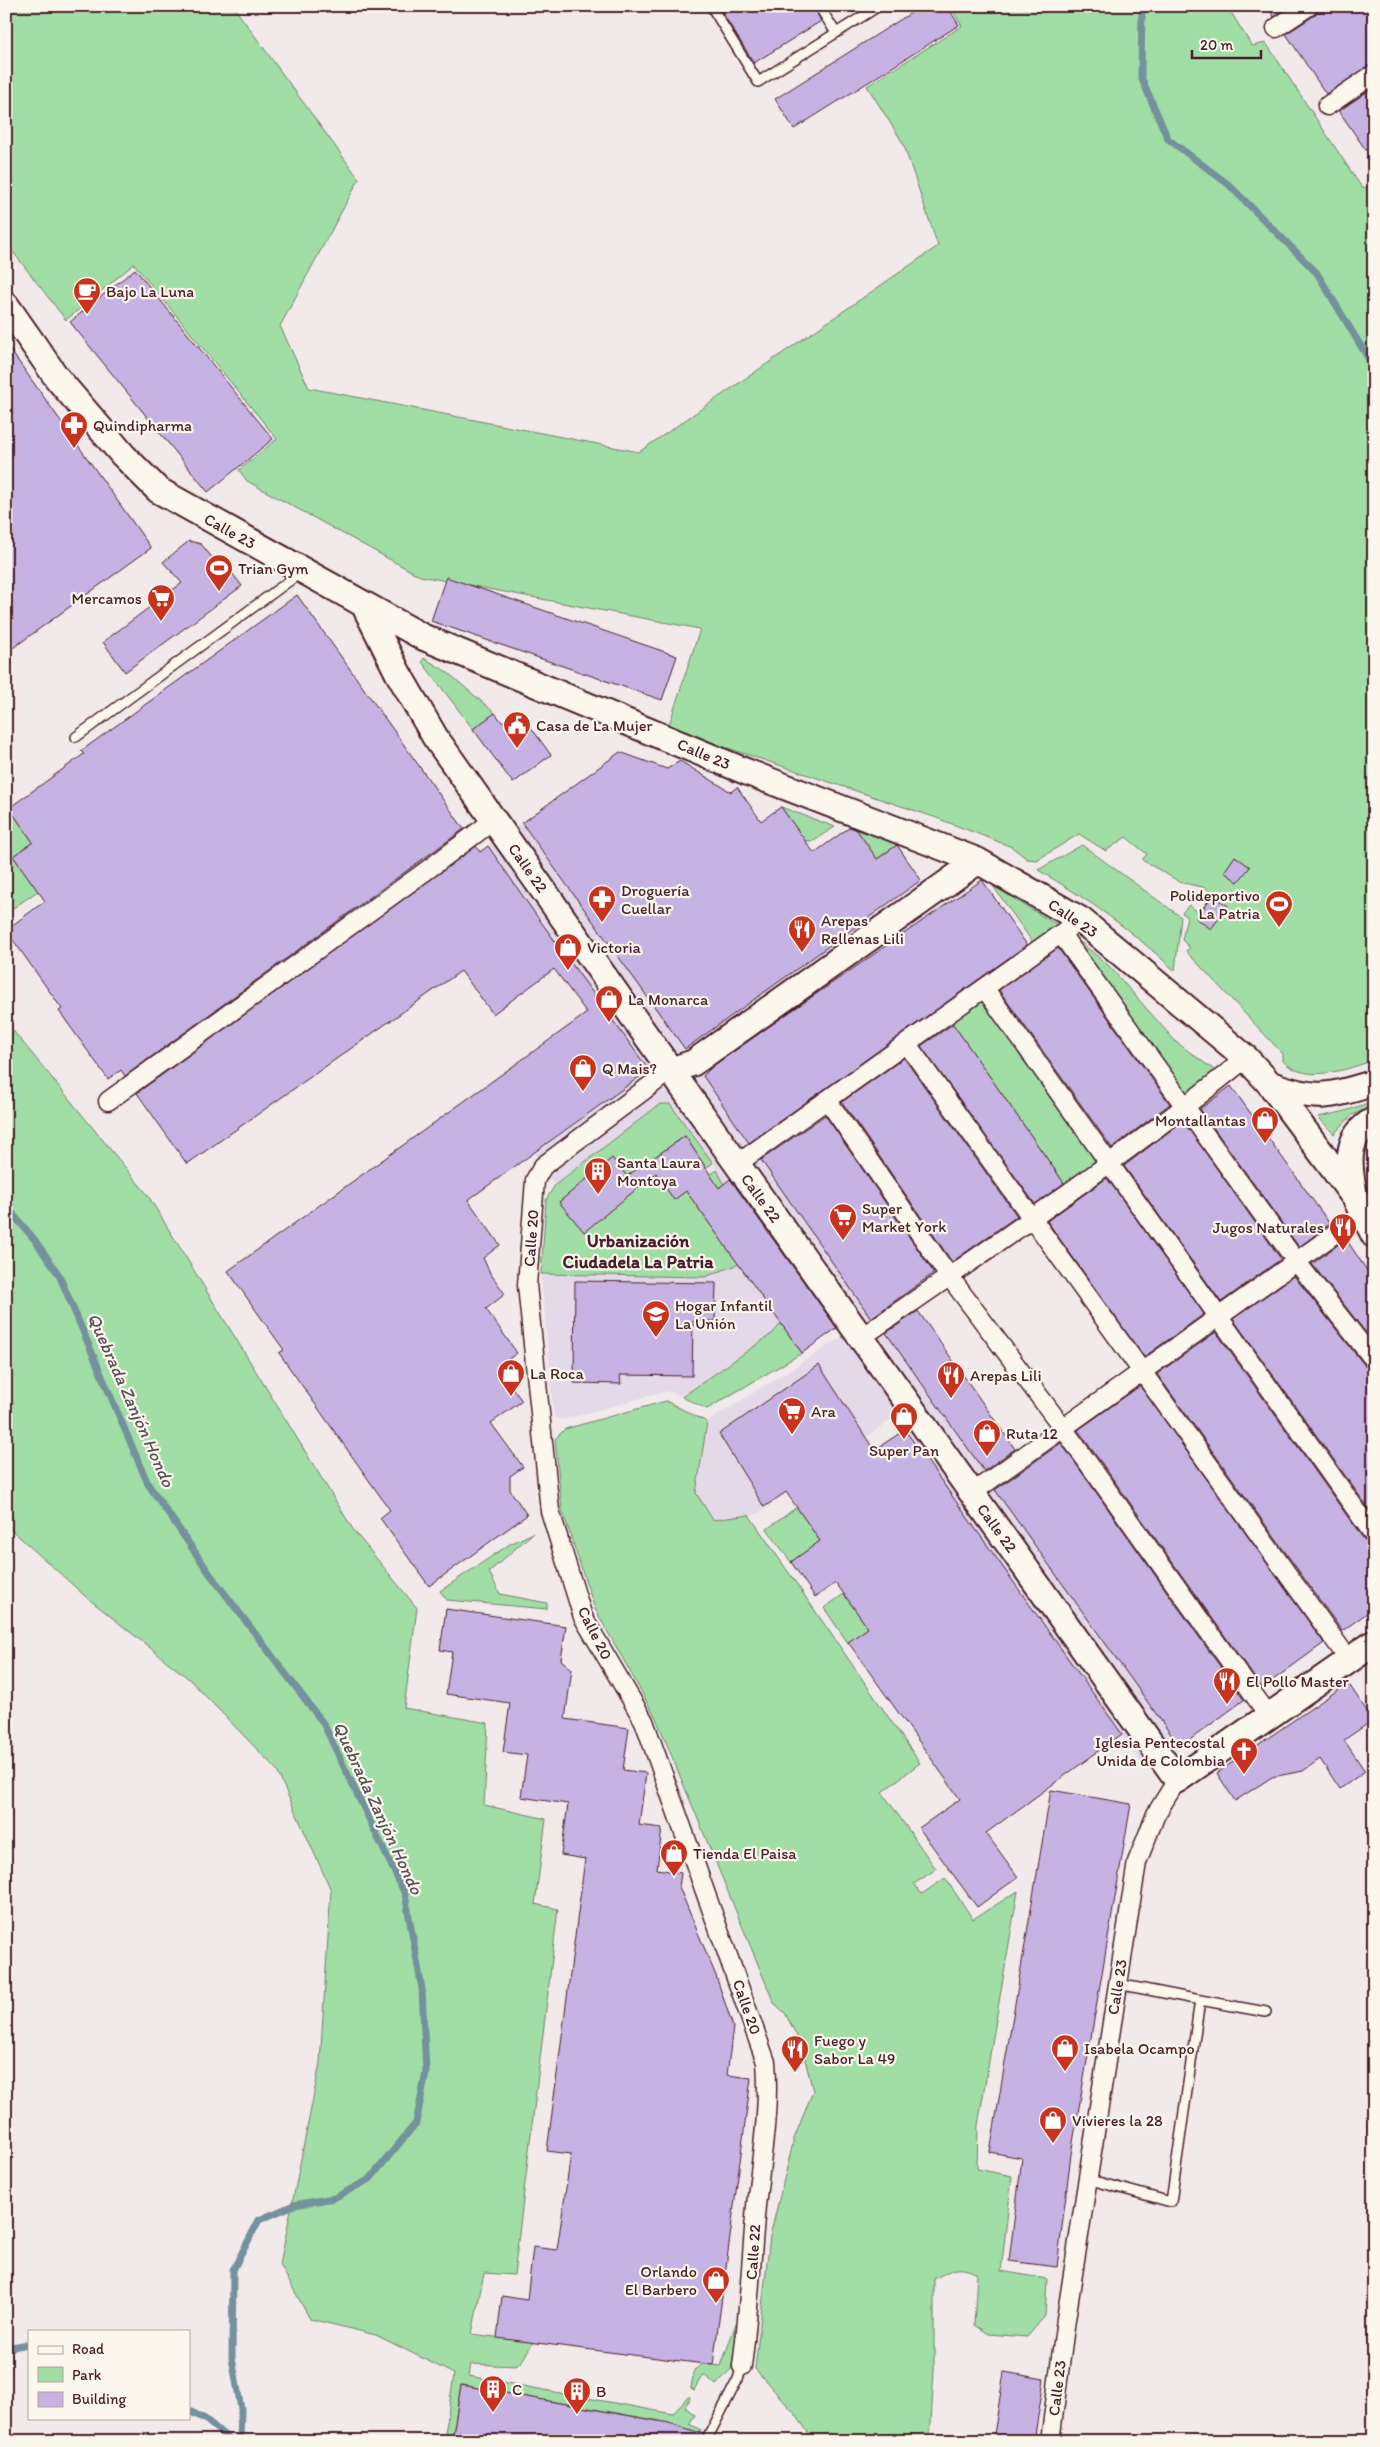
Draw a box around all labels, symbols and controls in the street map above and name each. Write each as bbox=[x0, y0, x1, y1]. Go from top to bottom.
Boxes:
scale bar bbox=[1192, 28, 1261, 60]
text: 20 m bbox=[1200, 36, 1234, 54]
cafe icon: Bajo La Luna bbox=[72, 276, 102, 315]
place label: Bajo La Luna bbox=[106, 282, 194, 301]
pharmacy icon: Quindipharma bbox=[59, 410, 89, 449]
place label: Quindipharma bbox=[93, 416, 192, 435]
street label: Calle 23 bbox=[201, 509, 259, 553]
sports icon: Trian Gym bbox=[204, 553, 234, 592]
place label: Trian Gym bbox=[238, 559, 309, 578]
supermarket icon: Mercamos bbox=[146, 583, 176, 622]
place label: Mercamos bbox=[72, 589, 142, 608]
public building icon: Casa de La Mujer bbox=[502, 710, 532, 749]
place label: Casa de La Mujer bbox=[536, 716, 652, 735]
street label: Calle 23 bbox=[674, 734, 734, 774]
street label: Calle 22 bbox=[504, 840, 552, 897]
place label: Droguería Cuellar bbox=[621, 881, 690, 918]
pharmacy icon: Droguería Cuellar bbox=[587, 884, 617, 923]
place label: Polideportivo La Patria bbox=[1170, 886, 1261, 923]
sports icon: Polideportivo La Patria bbox=[1264, 889, 1294, 928]
street label: Calle 23 bbox=[1044, 894, 1102, 942]
place label: Arepas Rellenas Lili bbox=[821, 911, 904, 948]
restaurant icon: Arepas Rellenas Lili bbox=[787, 914, 817, 953]
shop icon: Victoria bbox=[553, 932, 583, 971]
place label: Victoria bbox=[587, 938, 642, 957]
shop icon: La Monarca bbox=[594, 984, 624, 1023]
place label: La Monarca bbox=[628, 990, 709, 1009]
shop icon: Q Mais? bbox=[568, 1053, 598, 1092]
place label: Q Mais? bbox=[602, 1059, 657, 1078]
shop icon: Montallantas bbox=[1250, 1105, 1280, 1144]
place label: Montallantas bbox=[1155, 1111, 1246, 1130]
place label: Santa Laura Montoya bbox=[617, 1153, 700, 1190]
building icon: Santa Laura Montoya bbox=[583, 1156, 613, 1195]
street label: Calle 22 bbox=[737, 1170, 785, 1227]
place label: Super Market York bbox=[862, 1199, 946, 1236]
supermarket icon: Super Market York bbox=[828, 1202, 858, 1241]
street label: Calle 20 bbox=[520, 1209, 542, 1267]
restaurant icon: Jugos Naturales bbox=[1328, 1212, 1358, 1251]
place label: Jugos Naturales bbox=[1213, 1218, 1324, 1237]
district label: Urbanización Ciudadela La Patria bbox=[562, 1230, 714, 1273]
place label: Hogar Infantil La Unión bbox=[675, 1296, 773, 1333]
school or university icon: Hogar Infantil La Unión bbox=[641, 1299, 671, 1338]
water label: Quebrada Zanjón Hondo bbox=[83, 1310, 180, 1491]
shop icon: La Roca bbox=[496, 1358, 526, 1397]
restaurant icon: Arepas Lili bbox=[936, 1360, 966, 1399]
place label: La Roca bbox=[530, 1364, 585, 1383]
place label: Arepas Lili bbox=[970, 1366, 1042, 1385]
supermarket icon: Ara bbox=[777, 1396, 807, 1435]
shop icon: Super Pan bbox=[889, 1401, 919, 1440]
place label: Ara bbox=[811, 1402, 837, 1421]
shop icon: Ruta 12 bbox=[972, 1418, 1002, 1457]
place label: Ruta 12 bbox=[1006, 1424, 1058, 1443]
place label: Super Pan bbox=[869, 1441, 939, 1460]
street label: Calle 22 bbox=[973, 1500, 1021, 1557]
street label: Calle 20 bbox=[574, 1603, 616, 1663]
restaurant icon: El Pollo Master bbox=[1212, 1666, 1242, 1705]
place label: El Pollo Master bbox=[1246, 1672, 1350, 1691]
water label: Quebrada Zanjón Hondo bbox=[328, 1718, 428, 1899]
place label: Iglesia Pentecostal Unida de Colombia bbox=[1095, 1733, 1226, 1770]
church icon: Iglesia Pentecostal Unida de Colombia bbox=[1229, 1736, 1259, 1775]
shop icon: Tienda El Paisa bbox=[659, 1838, 689, 1877]
place label: Tienda El Paisa bbox=[693, 1844, 797, 1863]
street label: Calle 23 bbox=[1103, 1958, 1131, 2016]
street label: Calle 20 bbox=[729, 1977, 765, 2037]
place label: Fuego y Sabor La 49 bbox=[814, 2031, 895, 2068]
shop icon: Isabela Ocampo bbox=[1050, 2033, 1080, 2072]
restaurant icon: Fuego y Sabor La 49 bbox=[780, 2034, 810, 2073]
place label: Isabela Ocampo bbox=[1084, 2039, 1195, 2058]
shop icon: Vívieres la 28 bbox=[1038, 2105, 1068, 2144]
place label: Vívieres la 28 bbox=[1072, 2111, 1163, 2130]
street label: Calle 22 bbox=[742, 2223, 764, 2280]
place label: Orlando El Barbero bbox=[625, 2262, 697, 2299]
shop icon: Orlando El Barbero bbox=[701, 2265, 731, 2304]
legend bbox=[28, 2330, 190, 2420]
text: Road bbox=[72, 2340, 105, 2358]
street label: Calle 23 bbox=[1044, 2359, 1070, 2417]
text: Park bbox=[72, 2366, 102, 2384]
building icon: C bbox=[478, 2374, 508, 2413]
building icon: B bbox=[562, 2376, 592, 2415]
place label: C bbox=[512, 2380, 522, 2399]
place label: B bbox=[596, 2382, 606, 2401]
text: Building bbox=[72, 2390, 126, 2408]

